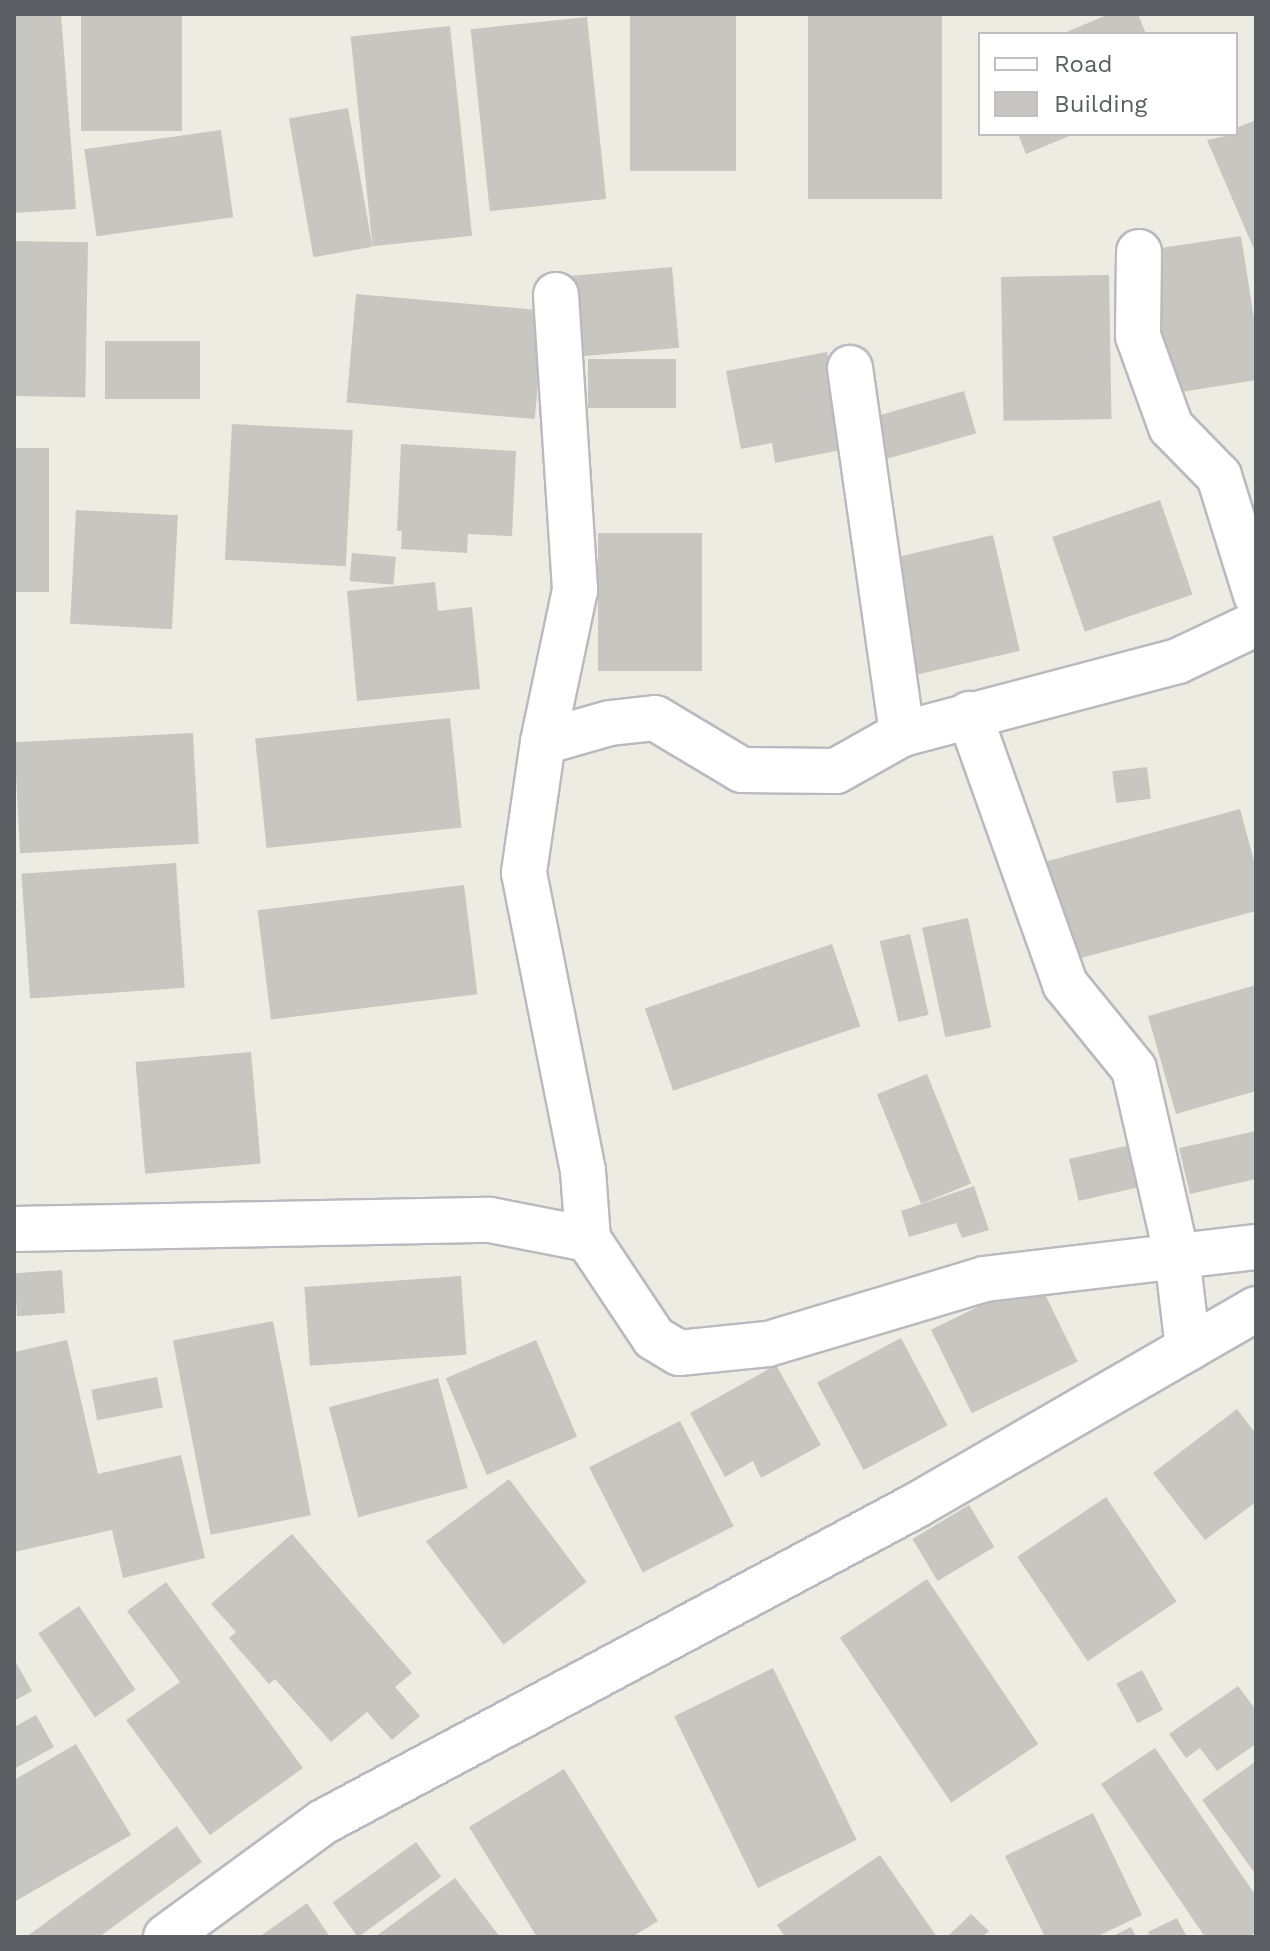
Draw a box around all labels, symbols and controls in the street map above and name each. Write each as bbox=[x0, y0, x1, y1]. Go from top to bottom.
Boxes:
legend bbox=[978, 32, 1238, 136]
text: Road bbox=[1054, 50, 1113, 78]
text: Building bbox=[1054, 90, 1147, 118]

